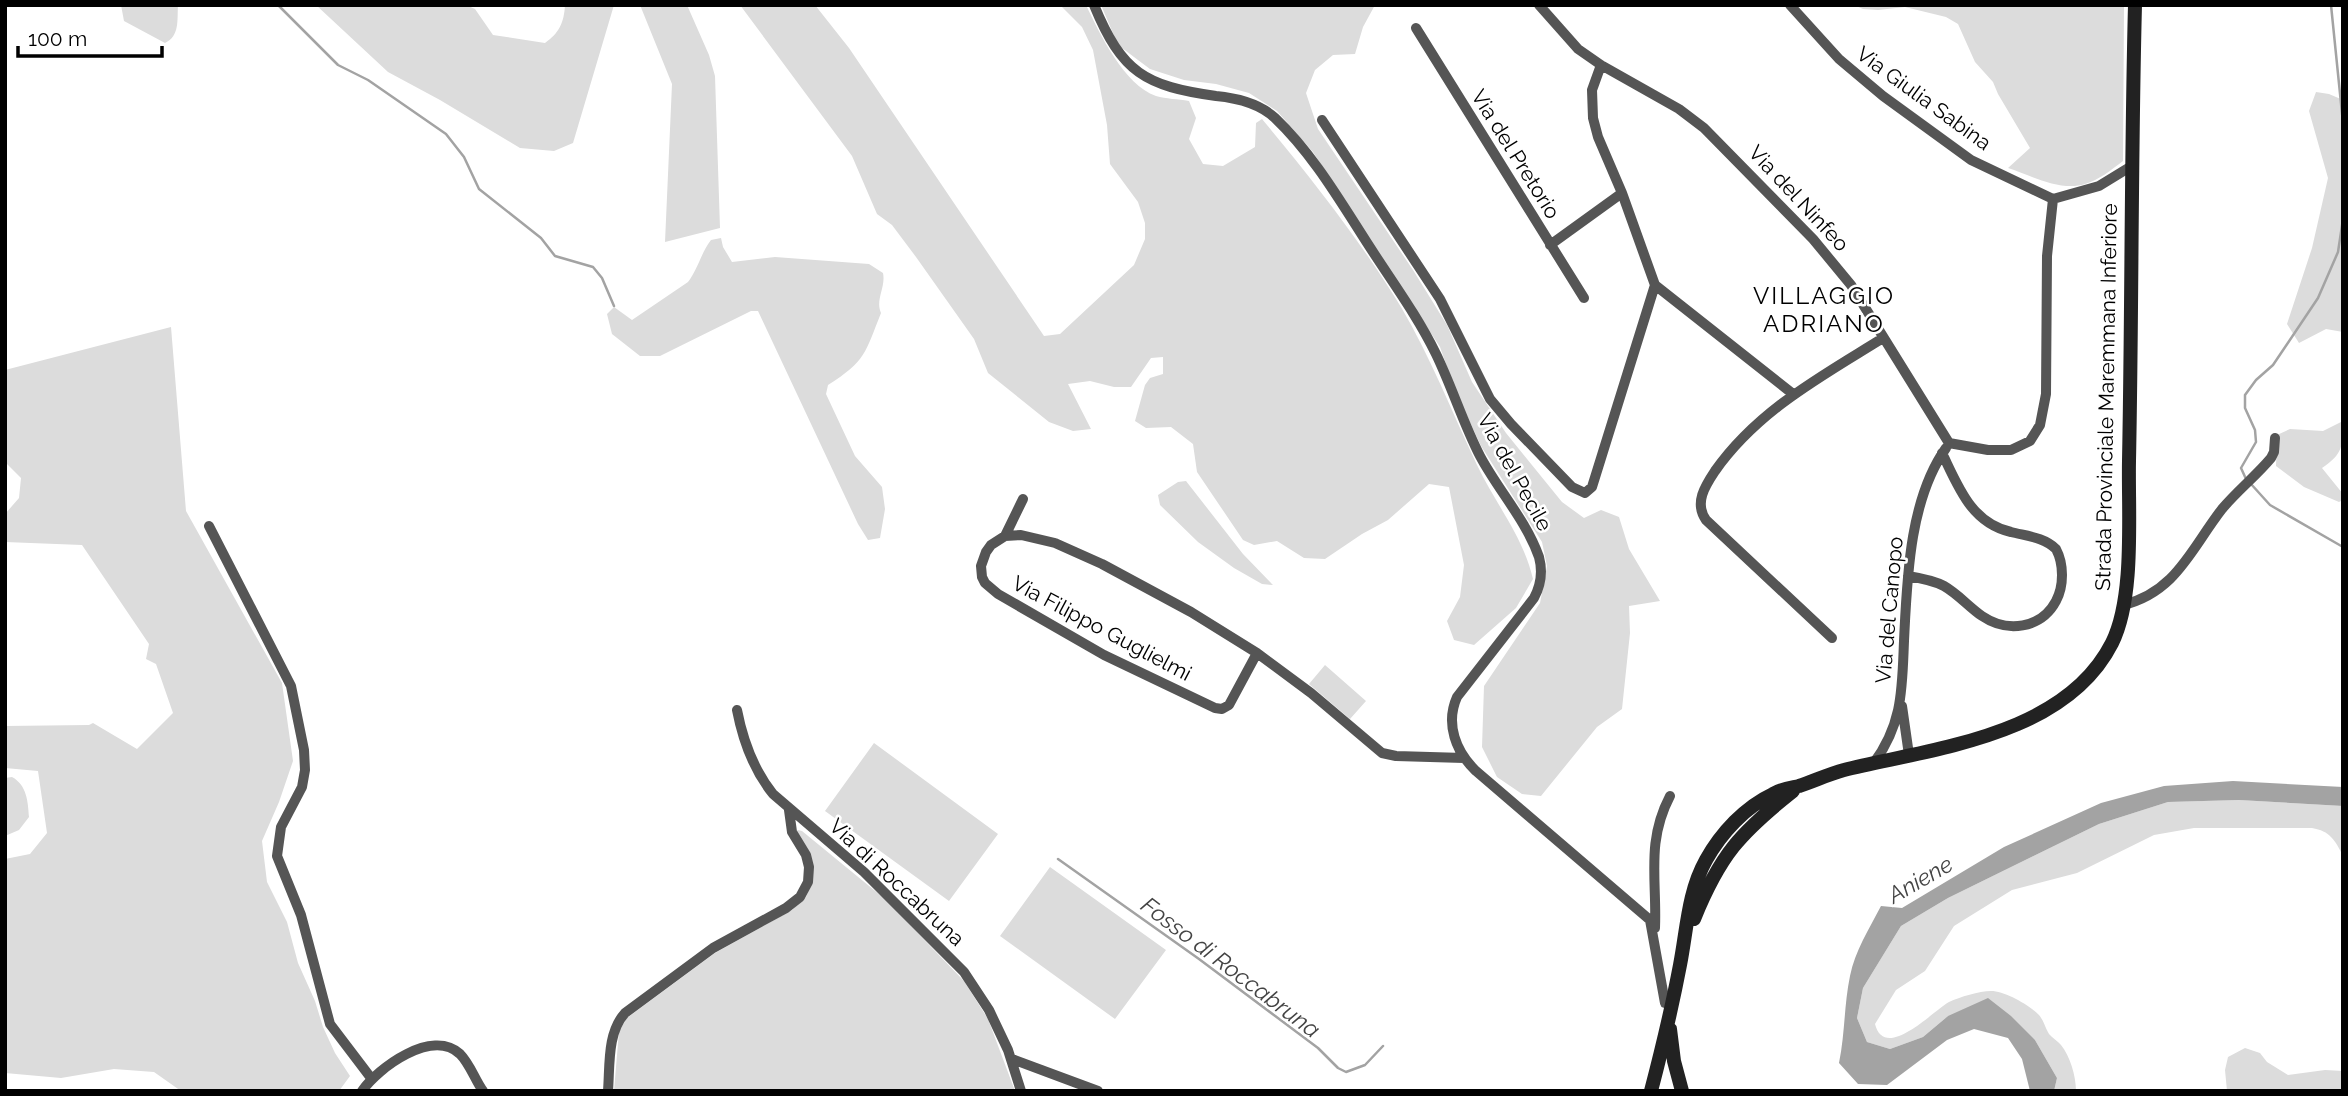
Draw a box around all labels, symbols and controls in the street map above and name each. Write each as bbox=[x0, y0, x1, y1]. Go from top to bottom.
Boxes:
scale bar bbox=[18, 14, 161, 58]
text: 100 m bbox=[28, 26, 87, 51]
street label: Via Giulia Sabina bbox=[1852, 41, 1996, 155]
street label: Via del Pretorio bbox=[1466, 85, 1566, 223]
street label: Via del Ninfeo bbox=[1744, 140, 1854, 256]
street label: Strada Provinciale Maremmana Inferiore bbox=[2090, 203, 2122, 591]
district label: VILLAGGIO ADRIANO bbox=[1753, 281, 1895, 338]
street label: Via del Pecile bbox=[1472, 409, 1558, 535]
street label: Via del Canopo bbox=[1870, 535, 1908, 685]
street label: Via Filippo Guglielmi bbox=[1008, 570, 1196, 686]
street label: Via di Roccabruna bbox=[824, 813, 970, 951]
water label: Aniene bbox=[1881, 850, 1957, 909]
water label: Fosso di Roccabruna bbox=[1136, 891, 1326, 1043]

